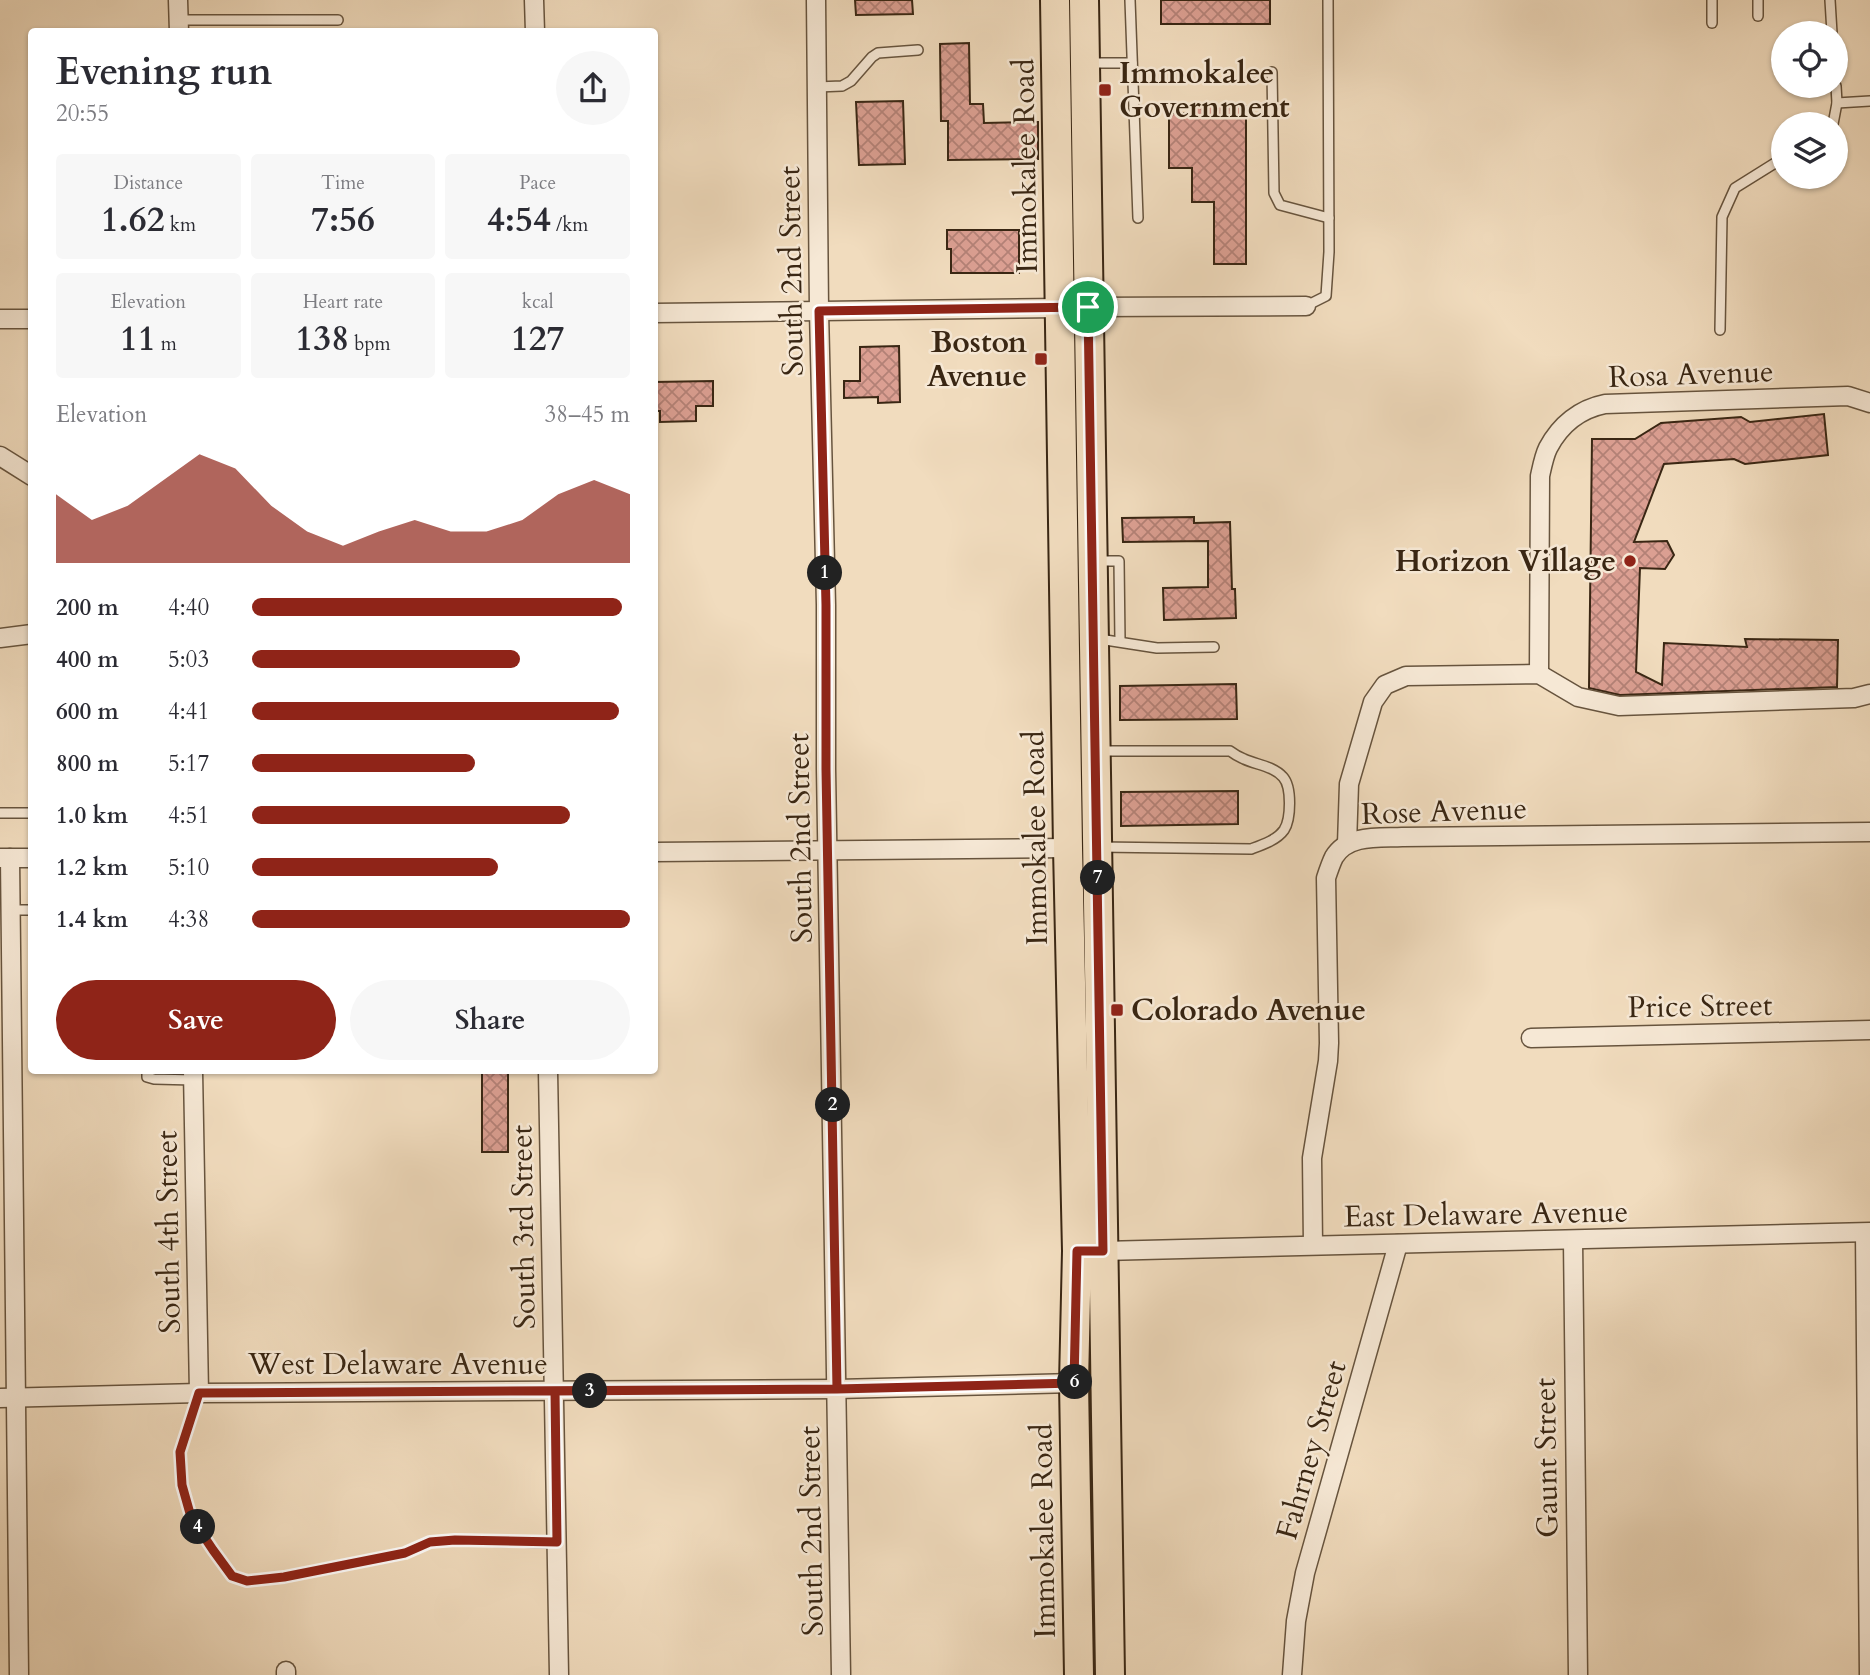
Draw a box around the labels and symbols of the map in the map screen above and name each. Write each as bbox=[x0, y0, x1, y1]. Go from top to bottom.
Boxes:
place label: Immokalee Government bbox=[1119, 53, 1290, 128]
street label: Immokalee Road bbox=[1003, 58, 1048, 274]
marker: Immokalee Government bbox=[1097, 82, 1113, 98]
street label: South 2nd Street bbox=[769, 165, 814, 376]
pin bbox=[1058, 277, 1118, 337]
place label: Boston Avenue bbox=[927, 322, 1027, 397]
marker: Boston Avenue bbox=[1033, 351, 1049, 367]
street label: Rosa Avenue bbox=[1608, 351, 1774, 398]
place label: Horizon Village bbox=[1395, 541, 1616, 582]
marker: Horizon Village bbox=[1622, 553, 1638, 569]
pin: 1 bbox=[808, 556, 842, 590]
street label: Immokalee Road bbox=[1013, 730, 1058, 946]
street label: South 2nd Street bbox=[778, 732, 823, 943]
street label: Rose Avenue bbox=[1360, 788, 1528, 835]
pin: 7 bbox=[1080, 860, 1116, 896]
street label: Price Street bbox=[1627, 985, 1773, 1028]
place label: Colorado Avenue bbox=[1131, 990, 1366, 1031]
marker: Colorado Avenue bbox=[1109, 1002, 1125, 1018]
pin: 2 bbox=[816, 1088, 850, 1122]
street label: South 3rd Street bbox=[501, 1124, 546, 1329]
street label: South 4th Street bbox=[146, 1130, 191, 1334]
street label: East Delaware Avenue bbox=[1343, 1192, 1629, 1237]
street label: West Delaware Avenue bbox=[247, 1344, 548, 1385]
street label: Fahrney Street bbox=[1266, 1355, 1357, 1544]
pin: 6 bbox=[1058, 1364, 1092, 1400]
pin: 3 bbox=[572, 1374, 608, 1408]
street label: Gaunt Street bbox=[1525, 1377, 1568, 1538]
street label: Immokalee Road bbox=[1021, 1423, 1066, 1639]
street label: South 2nd Street bbox=[789, 1425, 834, 1636]
pin: 4 bbox=[180, 1510, 216, 1544]

